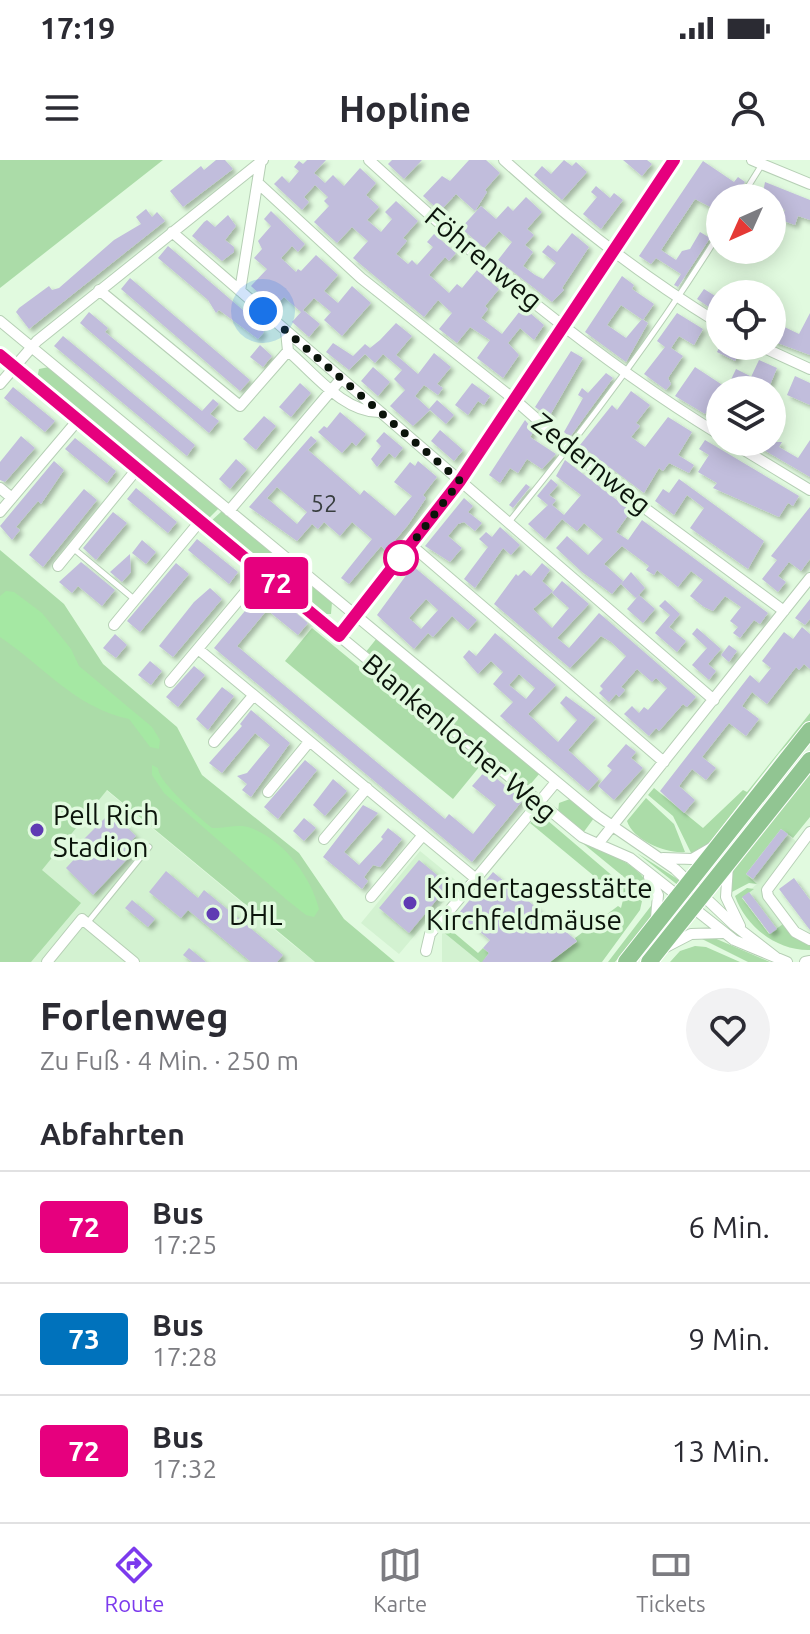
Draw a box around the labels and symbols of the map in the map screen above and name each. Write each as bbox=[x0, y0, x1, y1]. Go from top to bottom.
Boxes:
north arrow bbox=[706, 184, 786, 264]
street label: Föhrenweg bbox=[420, 200, 548, 316]
your location bbox=[243, 291, 283, 331]
street label: Zedernweg bbox=[527, 406, 657, 520]
house number: 52 bbox=[310, 490, 338, 517]
unlabelled marker bbox=[384, 541, 418, 575]
line badge: 72 bbox=[240, 557, 312, 609]
street label: Blankenlocher Weg bbox=[357, 647, 563, 827]
place label: Pell Rich Stadion bbox=[53, 799, 159, 862]
marker: Pell Rich Stadion bbox=[28, 821, 46, 839]
place label: Kindertagesstätte Kirchfeldmäuse bbox=[426, 872, 653, 935]
marker: Kindertagesstätte Kirchfeldmäuse bbox=[401, 894, 419, 912]
place label: DHL bbox=[229, 899, 283, 930]
marker: DHL bbox=[204, 905, 222, 923]

